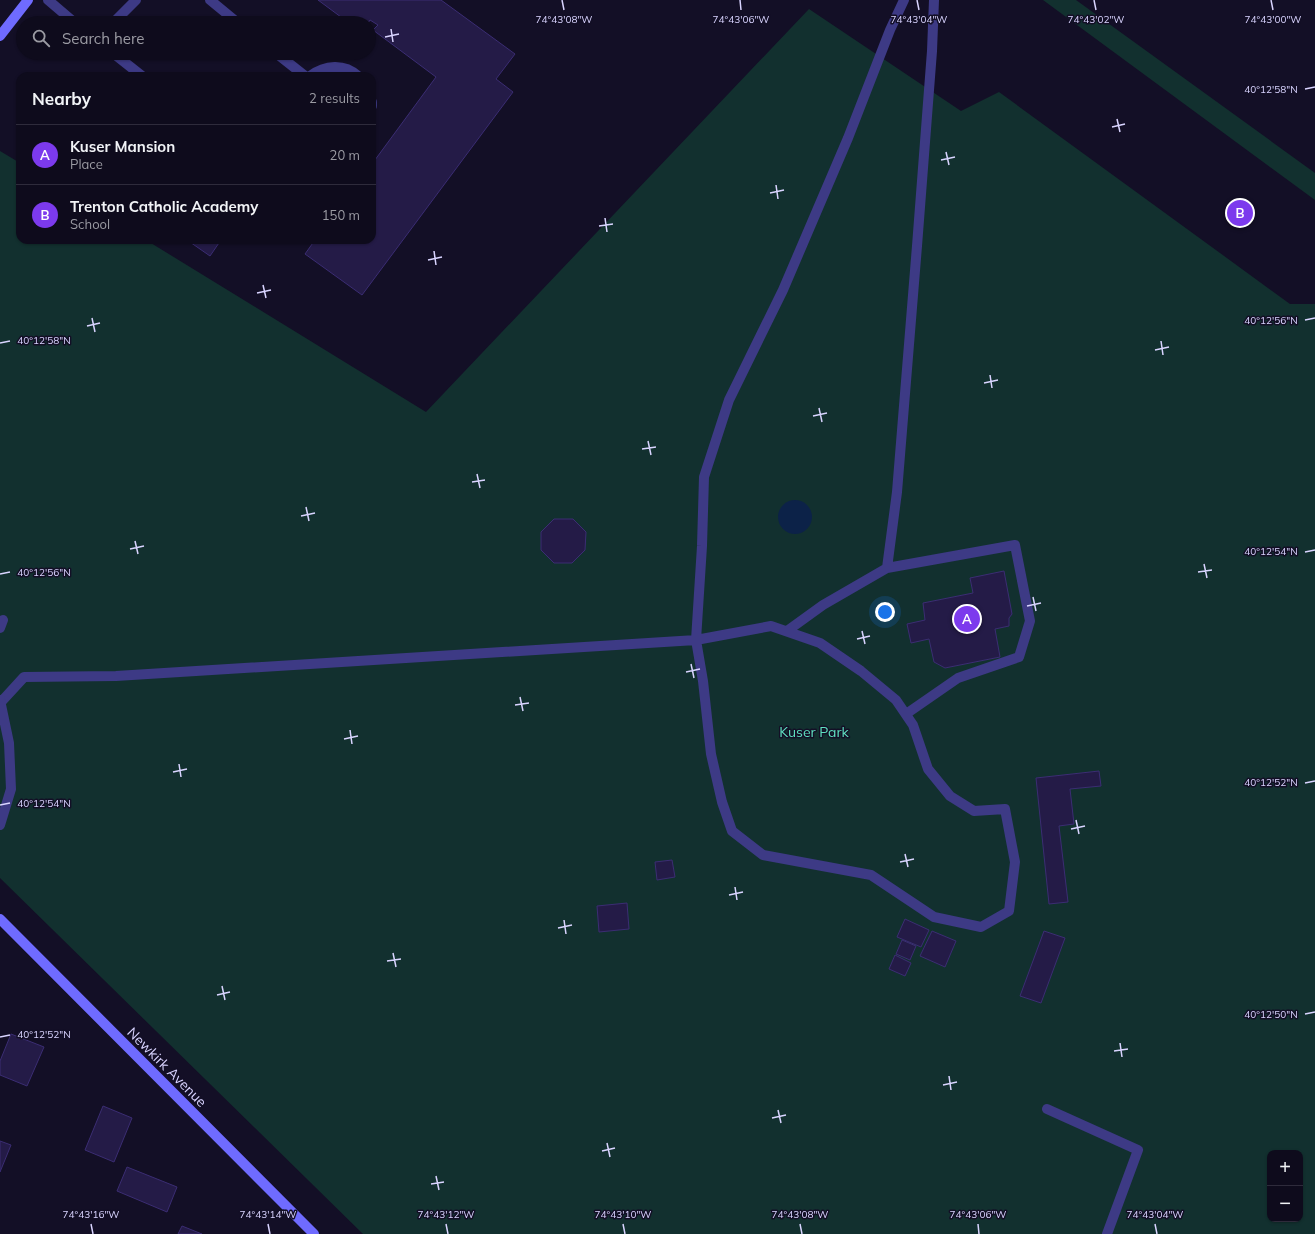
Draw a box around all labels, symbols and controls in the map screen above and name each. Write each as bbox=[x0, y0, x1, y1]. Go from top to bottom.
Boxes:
text: 74°43'08"W bbox=[536, 13, 592, 26]
text: 74°43'06"W bbox=[713, 13, 769, 26]
text: 74°43'04"W bbox=[891, 13, 947, 26]
text: 74°43'02"W bbox=[1068, 13, 1124, 26]
text: 74°43'00"W bbox=[1245, 13, 1301, 26]
search box bbox=[16, 16, 376, 60]
icon: search bbox=[30, 27, 52, 49]
text: Search here bbox=[62, 29, 144, 48]
text: 40°12'58"N bbox=[1244, 83, 1298, 96]
text: Nearby bbox=[32, 88, 91, 109]
text: 2 results bbox=[309, 90, 360, 106]
text: Kuser Mansion bbox=[70, 137, 175, 156]
text: A bbox=[40, 147, 50, 163]
text: 20 m bbox=[330, 147, 360, 163]
text: Place bbox=[70, 156, 103, 172]
text: Trenton Catholic Academy bbox=[70, 197, 258, 216]
pin: B bbox=[1227, 198, 1253, 228]
text: B bbox=[41, 207, 49, 223]
text: 150 m bbox=[322, 207, 360, 223]
text: School bbox=[70, 216, 110, 232]
text: 40°12'56"N bbox=[1244, 314, 1298, 327]
text: 40°12'58"N bbox=[17, 334, 71, 347]
text: 40°12'54"N bbox=[1244, 545, 1298, 558]
text: 40°12'56"N bbox=[17, 566, 71, 579]
your location bbox=[875, 602, 895, 622]
pin: A bbox=[954, 604, 980, 634]
park label: Kuser Park bbox=[779, 723, 850, 741]
text: 40°12'52"N bbox=[1244, 776, 1298, 789]
text: 40°12'54"N bbox=[17, 797, 71, 810]
text: 40°12'50"N bbox=[1244, 1008, 1298, 1021]
street label: Newkirk Avenue bbox=[123, 1023, 211, 1111]
text: 40°12'52"N bbox=[17, 1028, 71, 1041]
map controls bbox=[1267, 1150, 1303, 1222]
button: + bbox=[1267, 1150, 1303, 1186]
button: − bbox=[1267, 1186, 1303, 1222]
text: 74°43'16"W bbox=[63, 1208, 119, 1221]
text: 74°43'14"W bbox=[240, 1208, 296, 1221]
text: 74°43'12"W bbox=[418, 1208, 474, 1221]
text: 74°43'10"W bbox=[595, 1208, 651, 1221]
text: 74°43'08"W bbox=[772, 1208, 828, 1221]
text: 74°43'06"W bbox=[950, 1208, 1006, 1221]
text: 74°43'04"W bbox=[1127, 1208, 1183, 1221]

